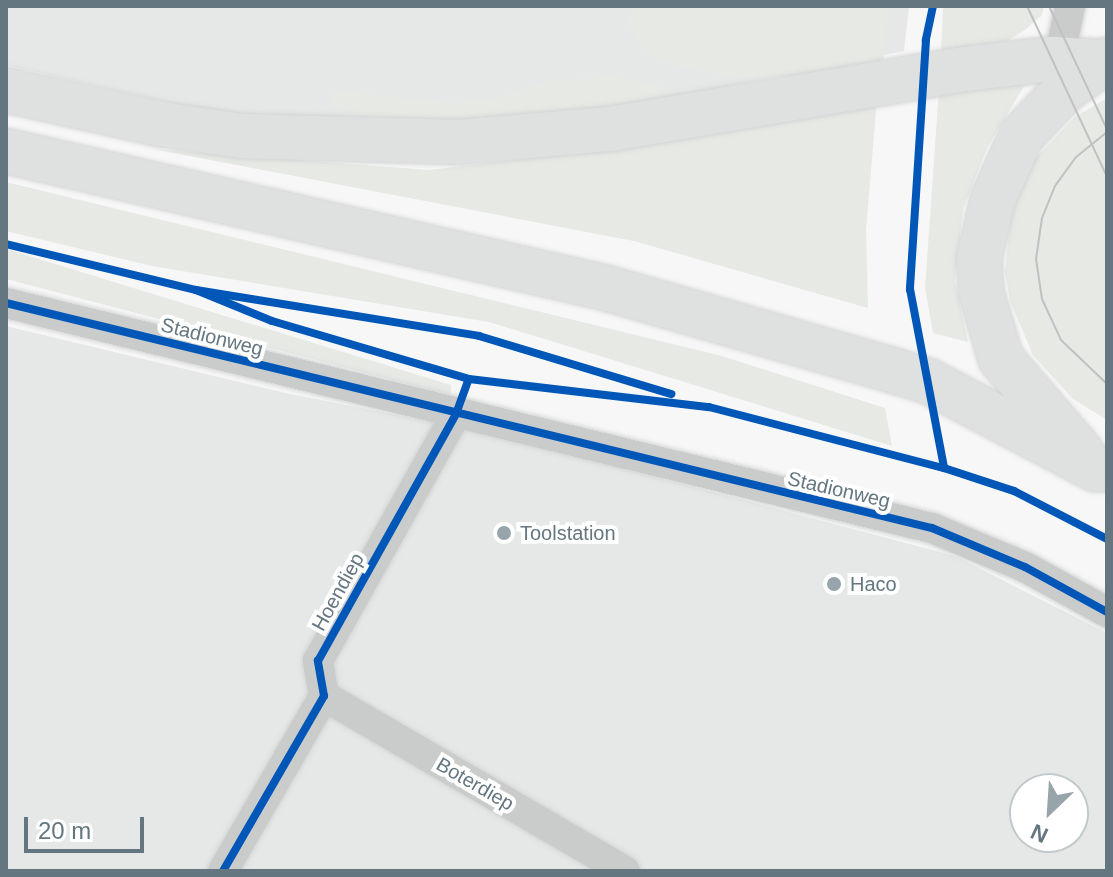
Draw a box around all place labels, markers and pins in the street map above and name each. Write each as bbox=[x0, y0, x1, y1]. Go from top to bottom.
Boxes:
place label: Toolstation bbox=[520, 521, 616, 545]
marker: Toolstation bbox=[495, 524, 513, 542]
place label: Haco bbox=[850, 572, 897, 596]
marker: Haco bbox=[825, 575, 843, 593]

